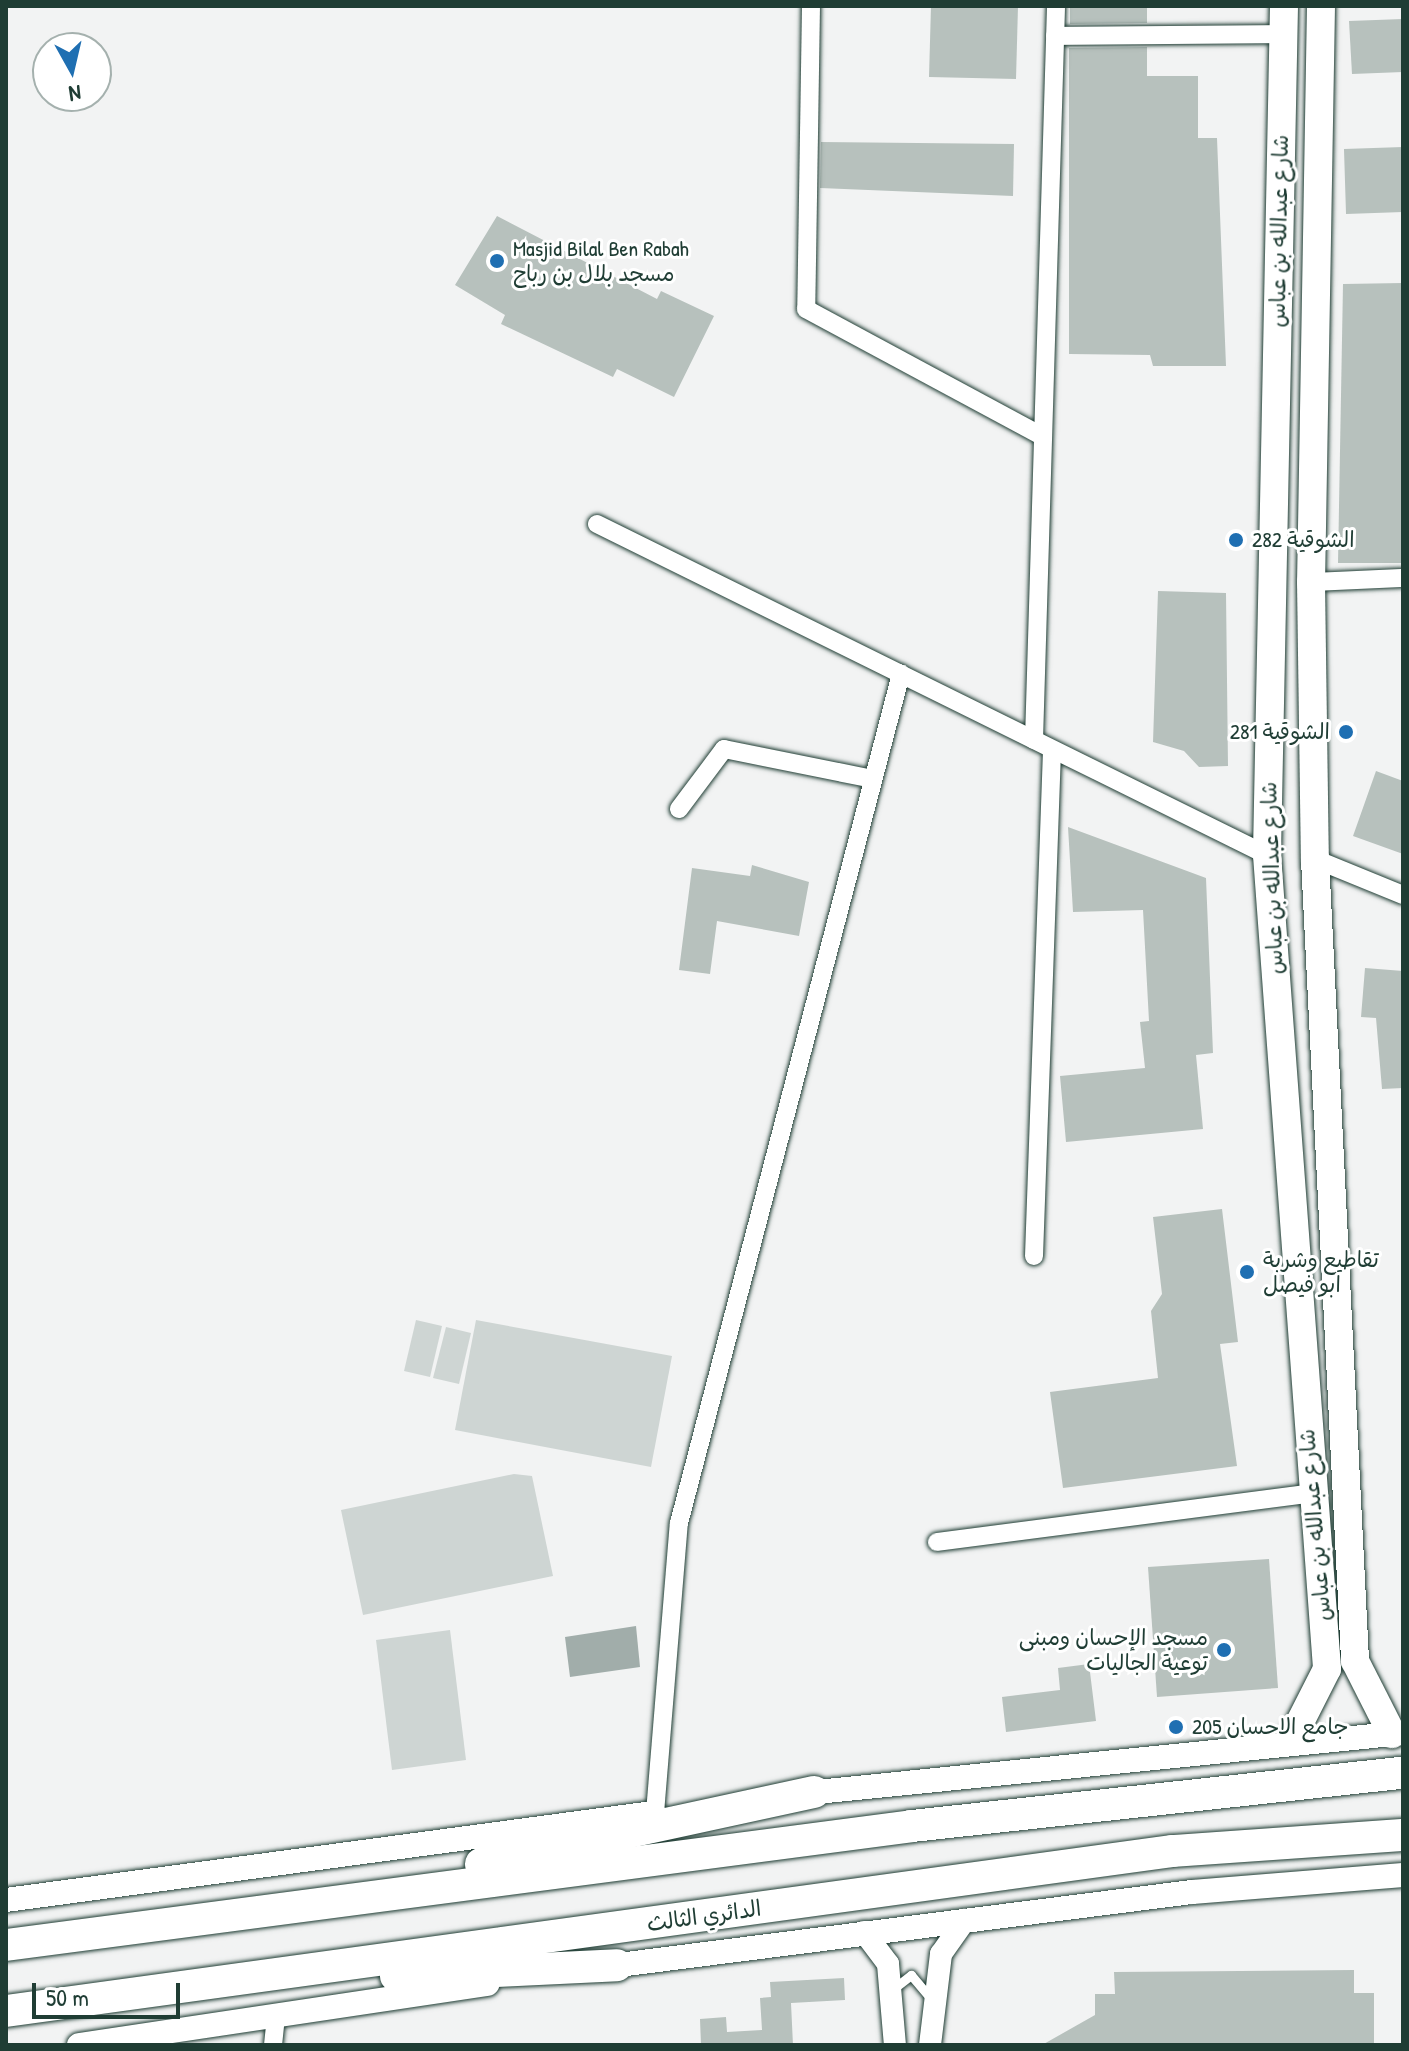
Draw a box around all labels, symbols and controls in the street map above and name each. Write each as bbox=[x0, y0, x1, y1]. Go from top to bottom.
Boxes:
north arrow bbox=[32, 32, 112, 112]
text: N bbox=[67, 78, 83, 109]
street label: شارع عبدالله بن عباس bbox=[1264, 134, 1294, 328]
place label: Masjid Bilal Ben Rabah مسجد بلال بن رباح bbox=[513, 235, 689, 286]
marker: Masjid Bilal Ben Rabah مسجد بلال بن رباح bbox=[488, 252, 506, 270]
place label: الشوقية 282 bbox=[1252, 527, 1355, 553]
marker: الشوقية 282 bbox=[1227, 531, 1245, 549]
place label: الشوقية 281 bbox=[1230, 719, 1330, 745]
marker: الشوقية 281 bbox=[1337, 723, 1355, 741]
street label: شارع عبدالله بن عباس bbox=[1255, 781, 1289, 975]
place label: تقاطيع وشربة ابو فيصل bbox=[1263, 1246, 1379, 1298]
marker: تقاطيع وشربة ابو فيصل bbox=[1238, 1263, 1256, 1281]
street label: شارع عبدالله بن عباس bbox=[1293, 1428, 1337, 1622]
place label: مسجد الإحسان ومبنى توعية الجاليات bbox=[1019, 1624, 1208, 1676]
marker: مسجد الإحسان ومبنى توعية الجاليات bbox=[1215, 1641, 1233, 1659]
place label: جامع الاحسان 205 bbox=[1192, 1714, 1348, 1740]
marker: جامع الاحسان 205 bbox=[1167, 1718, 1185, 1736]
street label: الدائري الثالث bbox=[645, 1895, 763, 1937]
scale bar bbox=[36, 1967, 184, 2017]
text: 50 m bbox=[46, 1981, 89, 2013]

